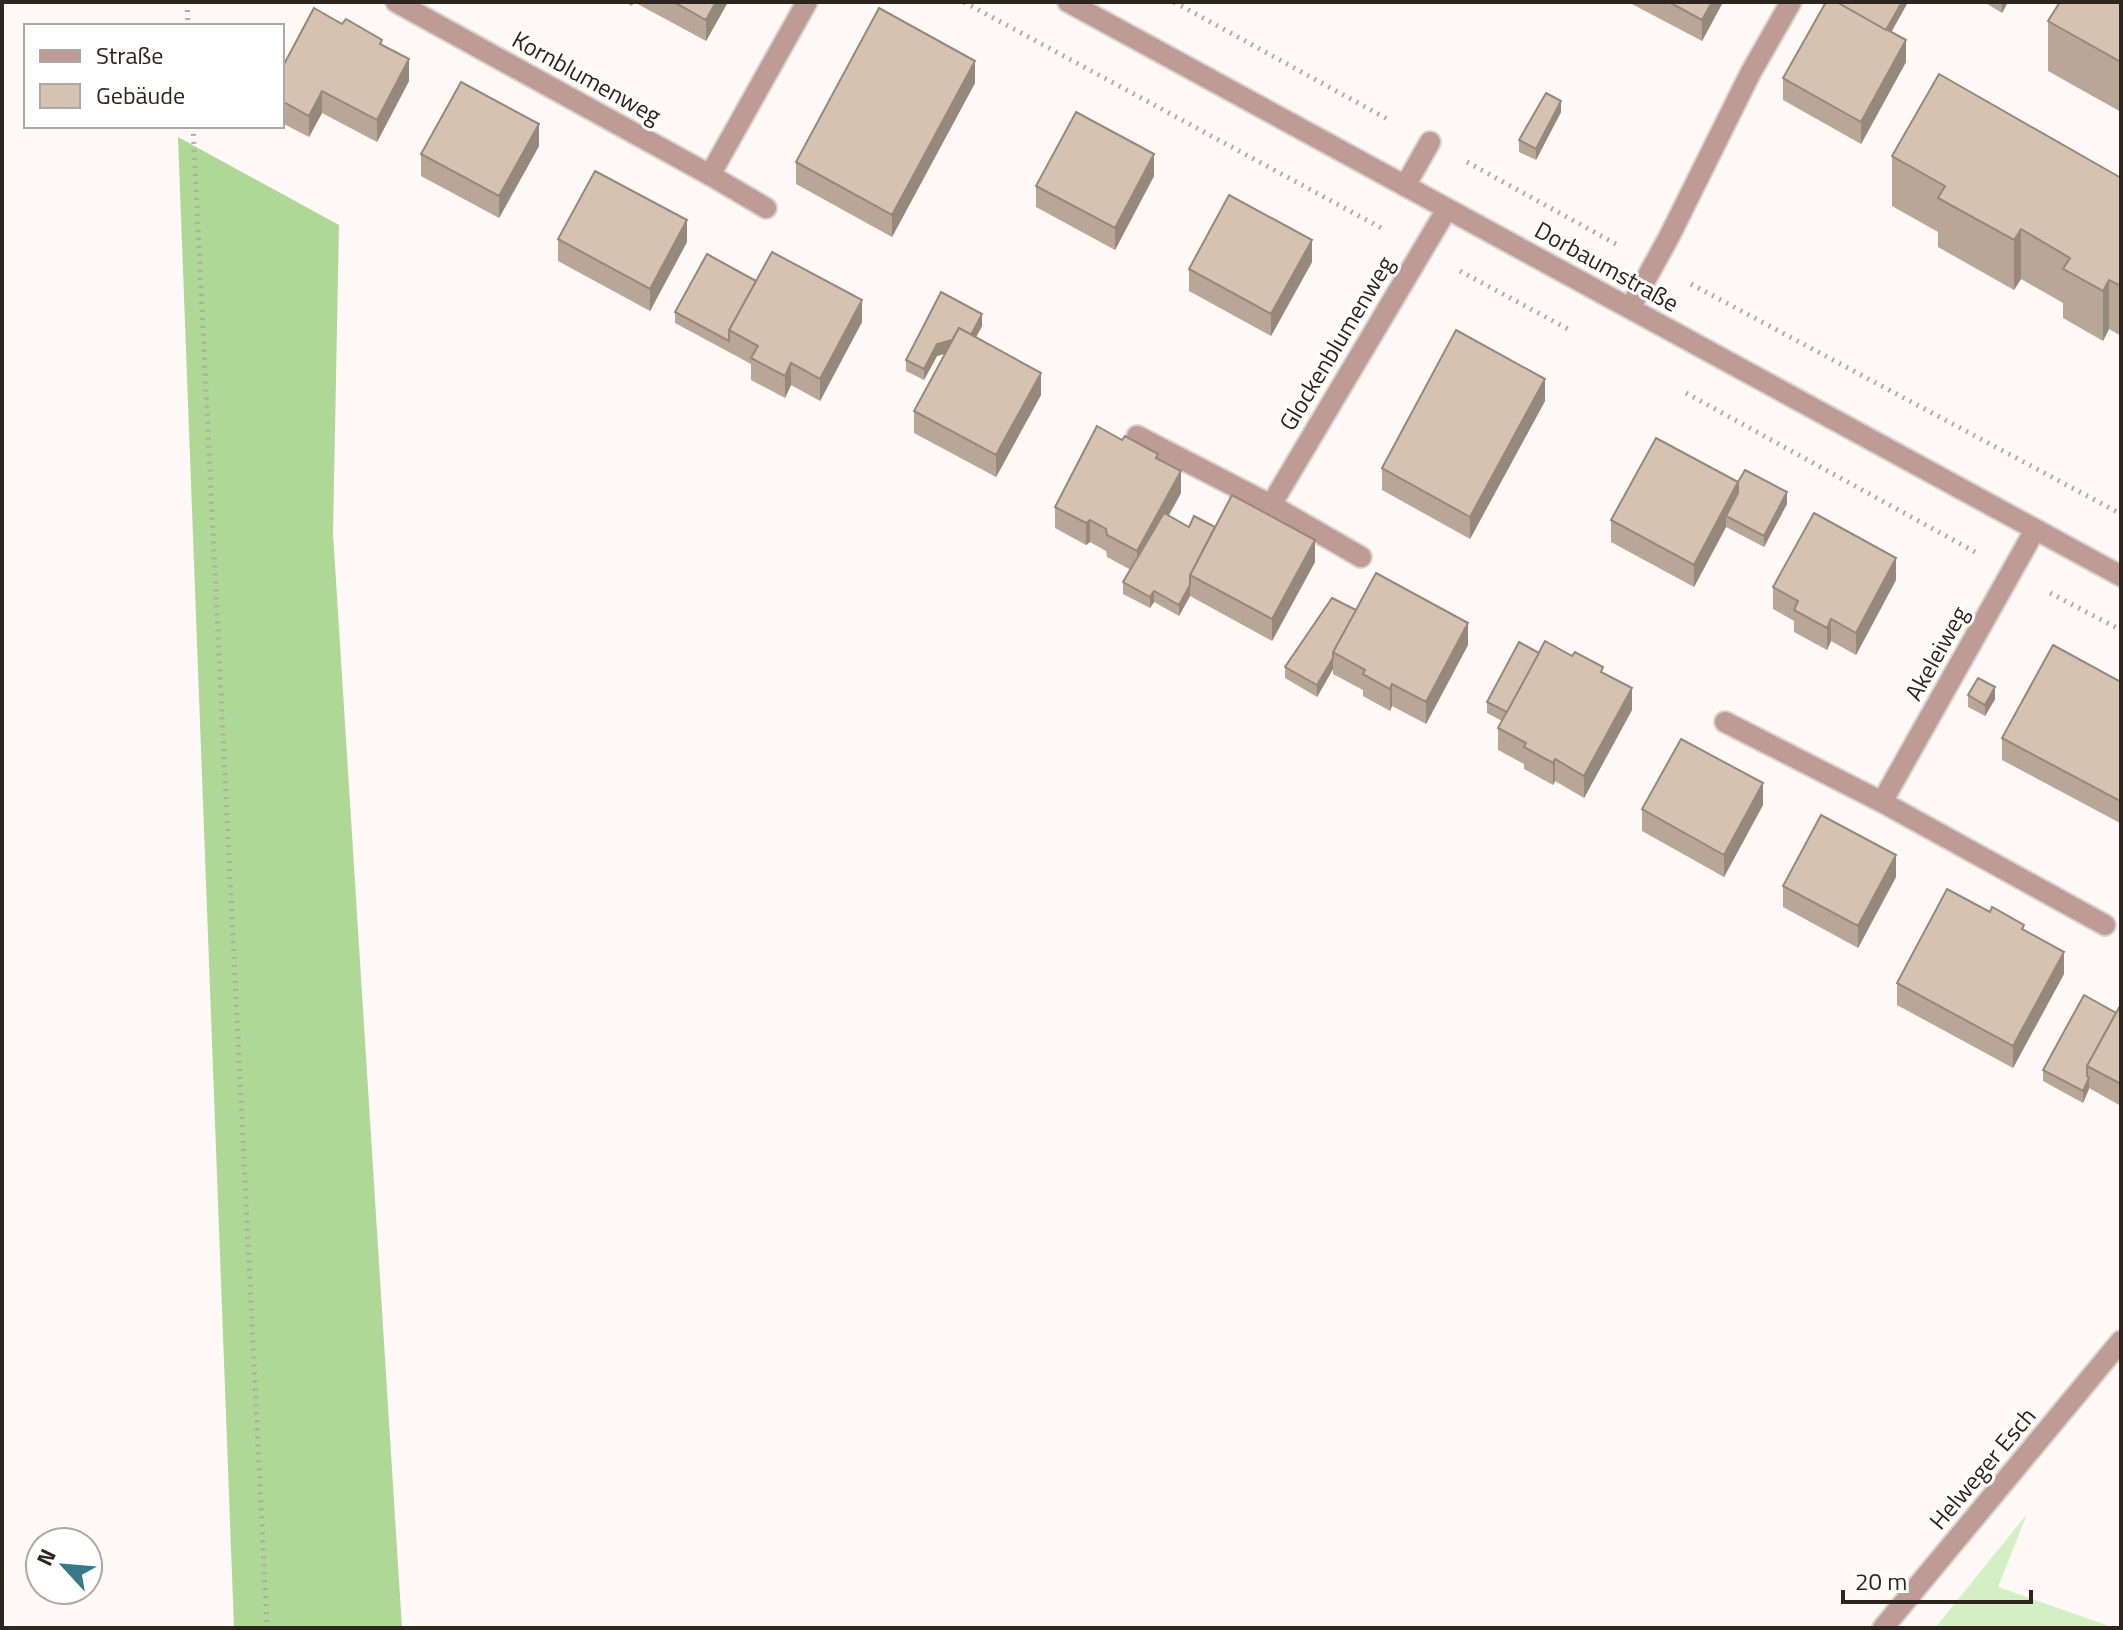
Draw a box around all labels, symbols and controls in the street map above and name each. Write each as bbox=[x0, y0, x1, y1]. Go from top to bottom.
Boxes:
street label: Kornblumenweg bbox=[506, 21, 668, 133]
legend bbox=[24, 24, 284, 128]
text: Straße bbox=[96, 37, 163, 73]
text: Gebäude bbox=[96, 77, 185, 113]
street label: Dorbaumstraße bbox=[1528, 212, 1686, 320]
street label: Glockenblumenweg bbox=[1270, 249, 1402, 437]
street label: Akeleiweg bbox=[1895, 599, 1977, 707]
street label: Helweger Esch bbox=[1920, 1399, 2044, 1537]
north arrow bbox=[24, 1526, 104, 1606]
text: N bbox=[27, 1543, 65, 1572]
scale bar bbox=[1843, 1554, 2031, 1604]
text: 20 m bbox=[1855, 1563, 1907, 1599]

